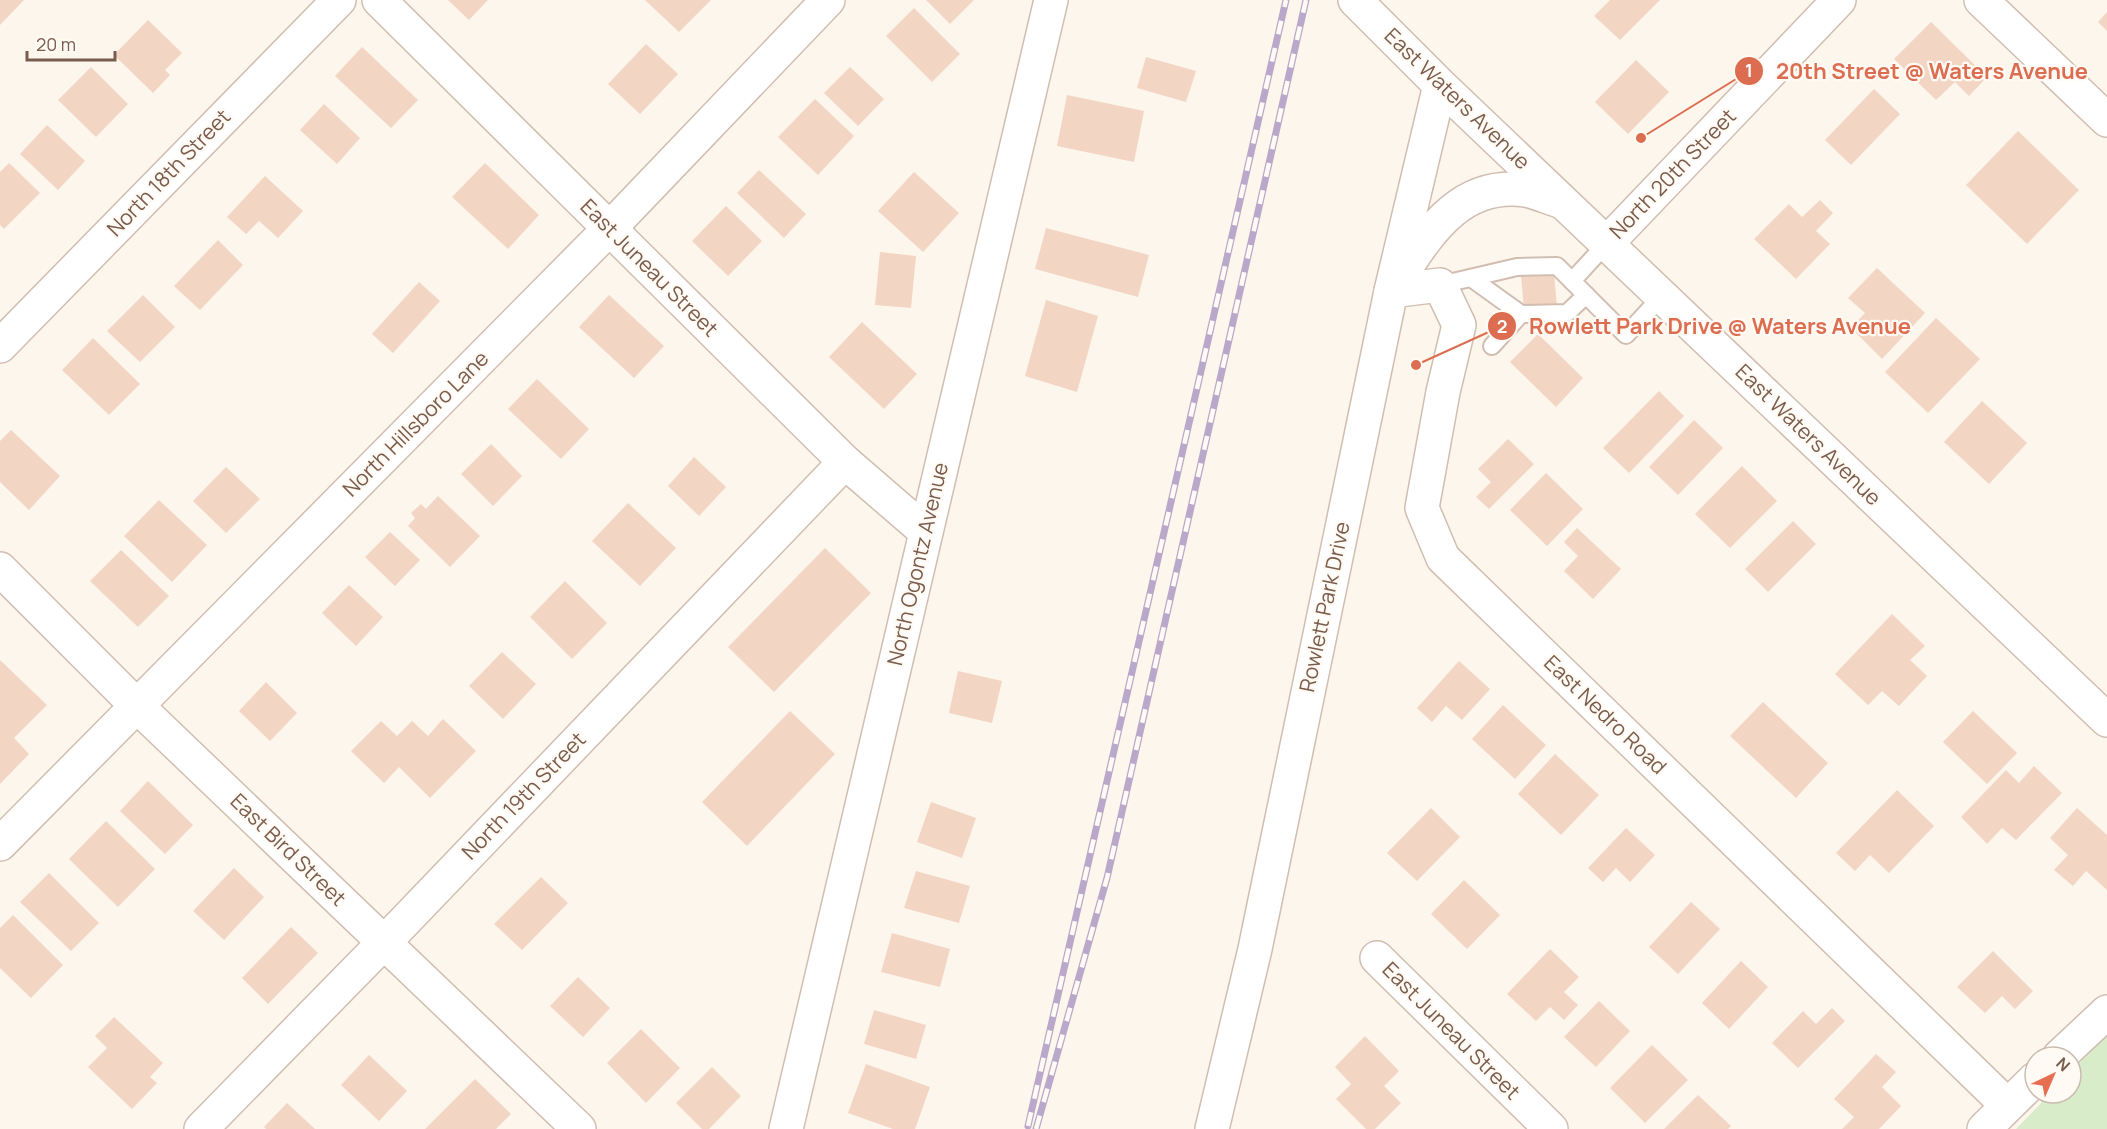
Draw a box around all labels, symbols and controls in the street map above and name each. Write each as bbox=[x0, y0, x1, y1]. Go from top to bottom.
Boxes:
street label: East Waters Avenue bbox=[1379, 21, 1537, 175]
scale bar bbox=[27, 24, 116, 62]
text: 20 m bbox=[36, 32, 76, 56]
callout: 20th Street @ Waters Avenue bbox=[1734, 51, 2100, 91]
text: 20th Street @ Waters Avenue bbox=[1776, 56, 2088, 86]
text: 1 bbox=[1745, 58, 1753, 82]
street label: North 20th Street bbox=[1603, 102, 1742, 245]
street label: North 18th Street bbox=[100, 103, 236, 242]
street label: East Juneau Street bbox=[575, 192, 725, 342]
callout: Rowlett Park Drive @ Waters Avenue bbox=[1487, 306, 1922, 346]
text: Rowlett Park Drive @ Waters Avenue bbox=[1529, 311, 1911, 341]
text: 2 bbox=[1497, 314, 1507, 338]
street label: North Hillsboro Lane bbox=[336, 344, 494, 502]
street label: East Waters Avenue bbox=[1730, 357, 1888, 511]
street label: North Ogontz Avenue bbox=[880, 459, 954, 668]
street label: Rowlett Park Drive bbox=[1292, 519, 1356, 695]
street label: East Nedro Road bbox=[1538, 649, 1673, 780]
street label: North 19th Street bbox=[455, 725, 592, 865]
street label: East Bird Street bbox=[225, 787, 353, 912]
street label: East Juneau Street bbox=[1377, 955, 1527, 1105]
north arrow bbox=[2023, 1045, 2083, 1105]
text: N bbox=[2052, 1052, 2075, 1076]

